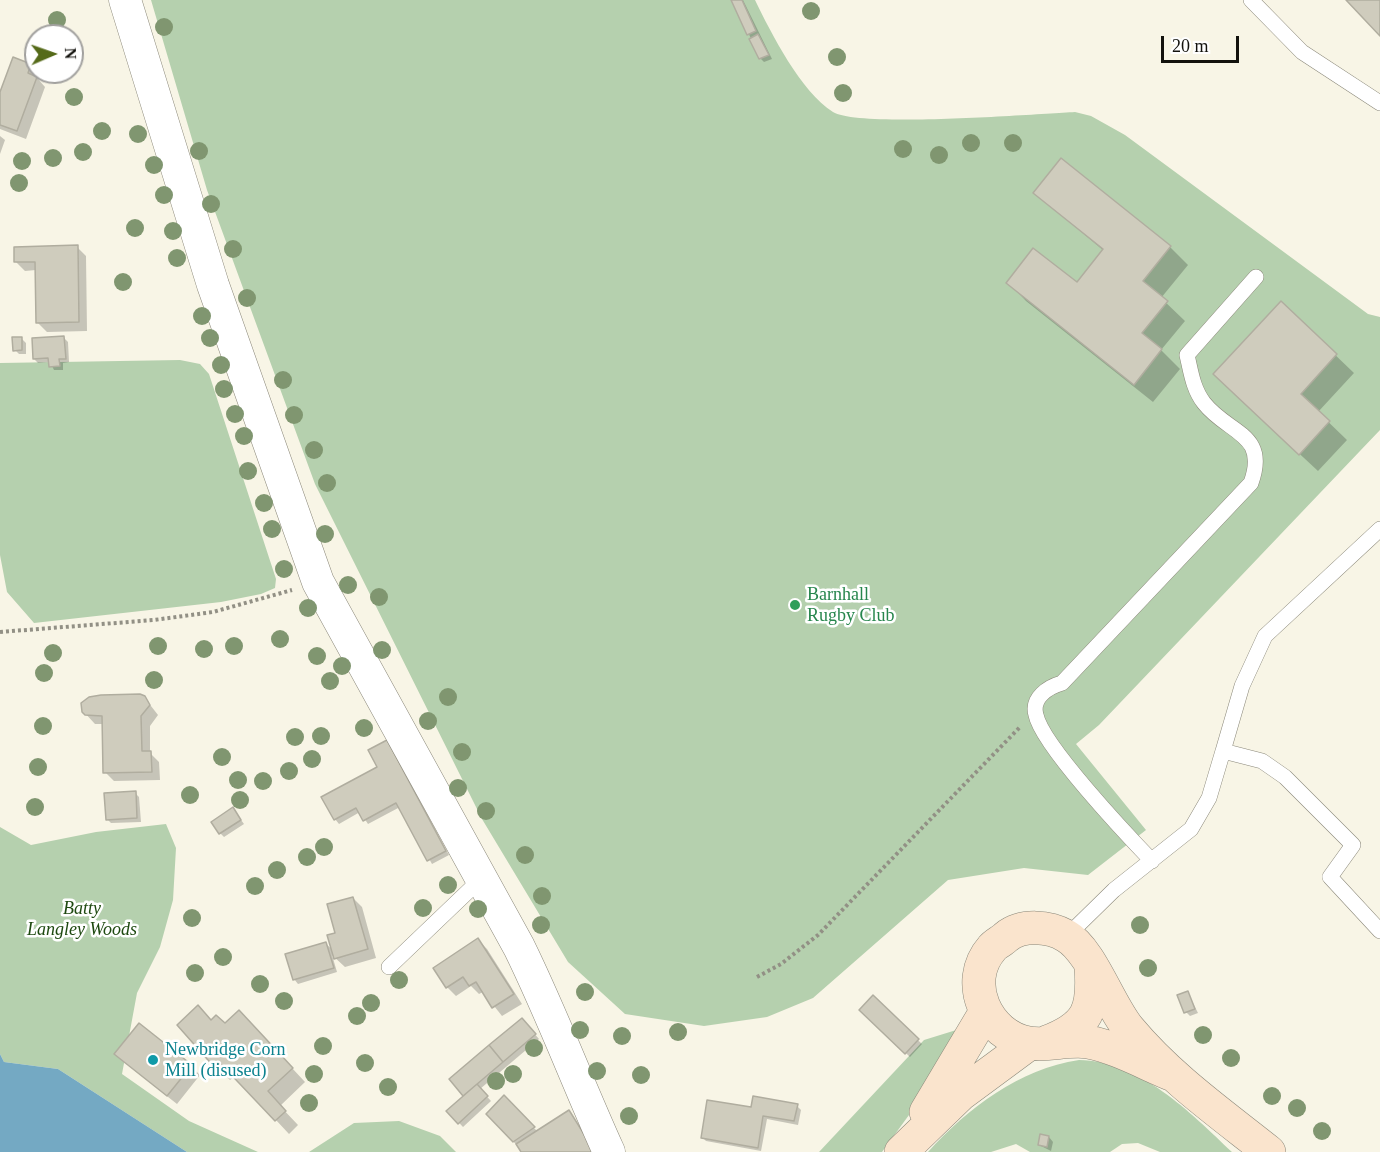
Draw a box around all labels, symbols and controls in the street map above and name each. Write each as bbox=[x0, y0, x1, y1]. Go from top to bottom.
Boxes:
north arrow bbox=[24, 24, 84, 84]
scale bar bbox=[1164, 24, 1242, 62]
text: 20 m bbox=[1172, 36, 1209, 56]
text: N bbox=[62, 47, 79, 59]
place label: Barnhall Rugby Club bbox=[807, 584, 895, 626]
marker: Barnhall Rugby Club bbox=[788, 598, 802, 612]
park label: Batty Langley Woods bbox=[27, 898, 137, 940]
place label: Newbridge Corn Mill (disused) bbox=[165, 1039, 285, 1082]
marker: Newbridge Corn Mill (disused) bbox=[146, 1053, 160, 1067]

